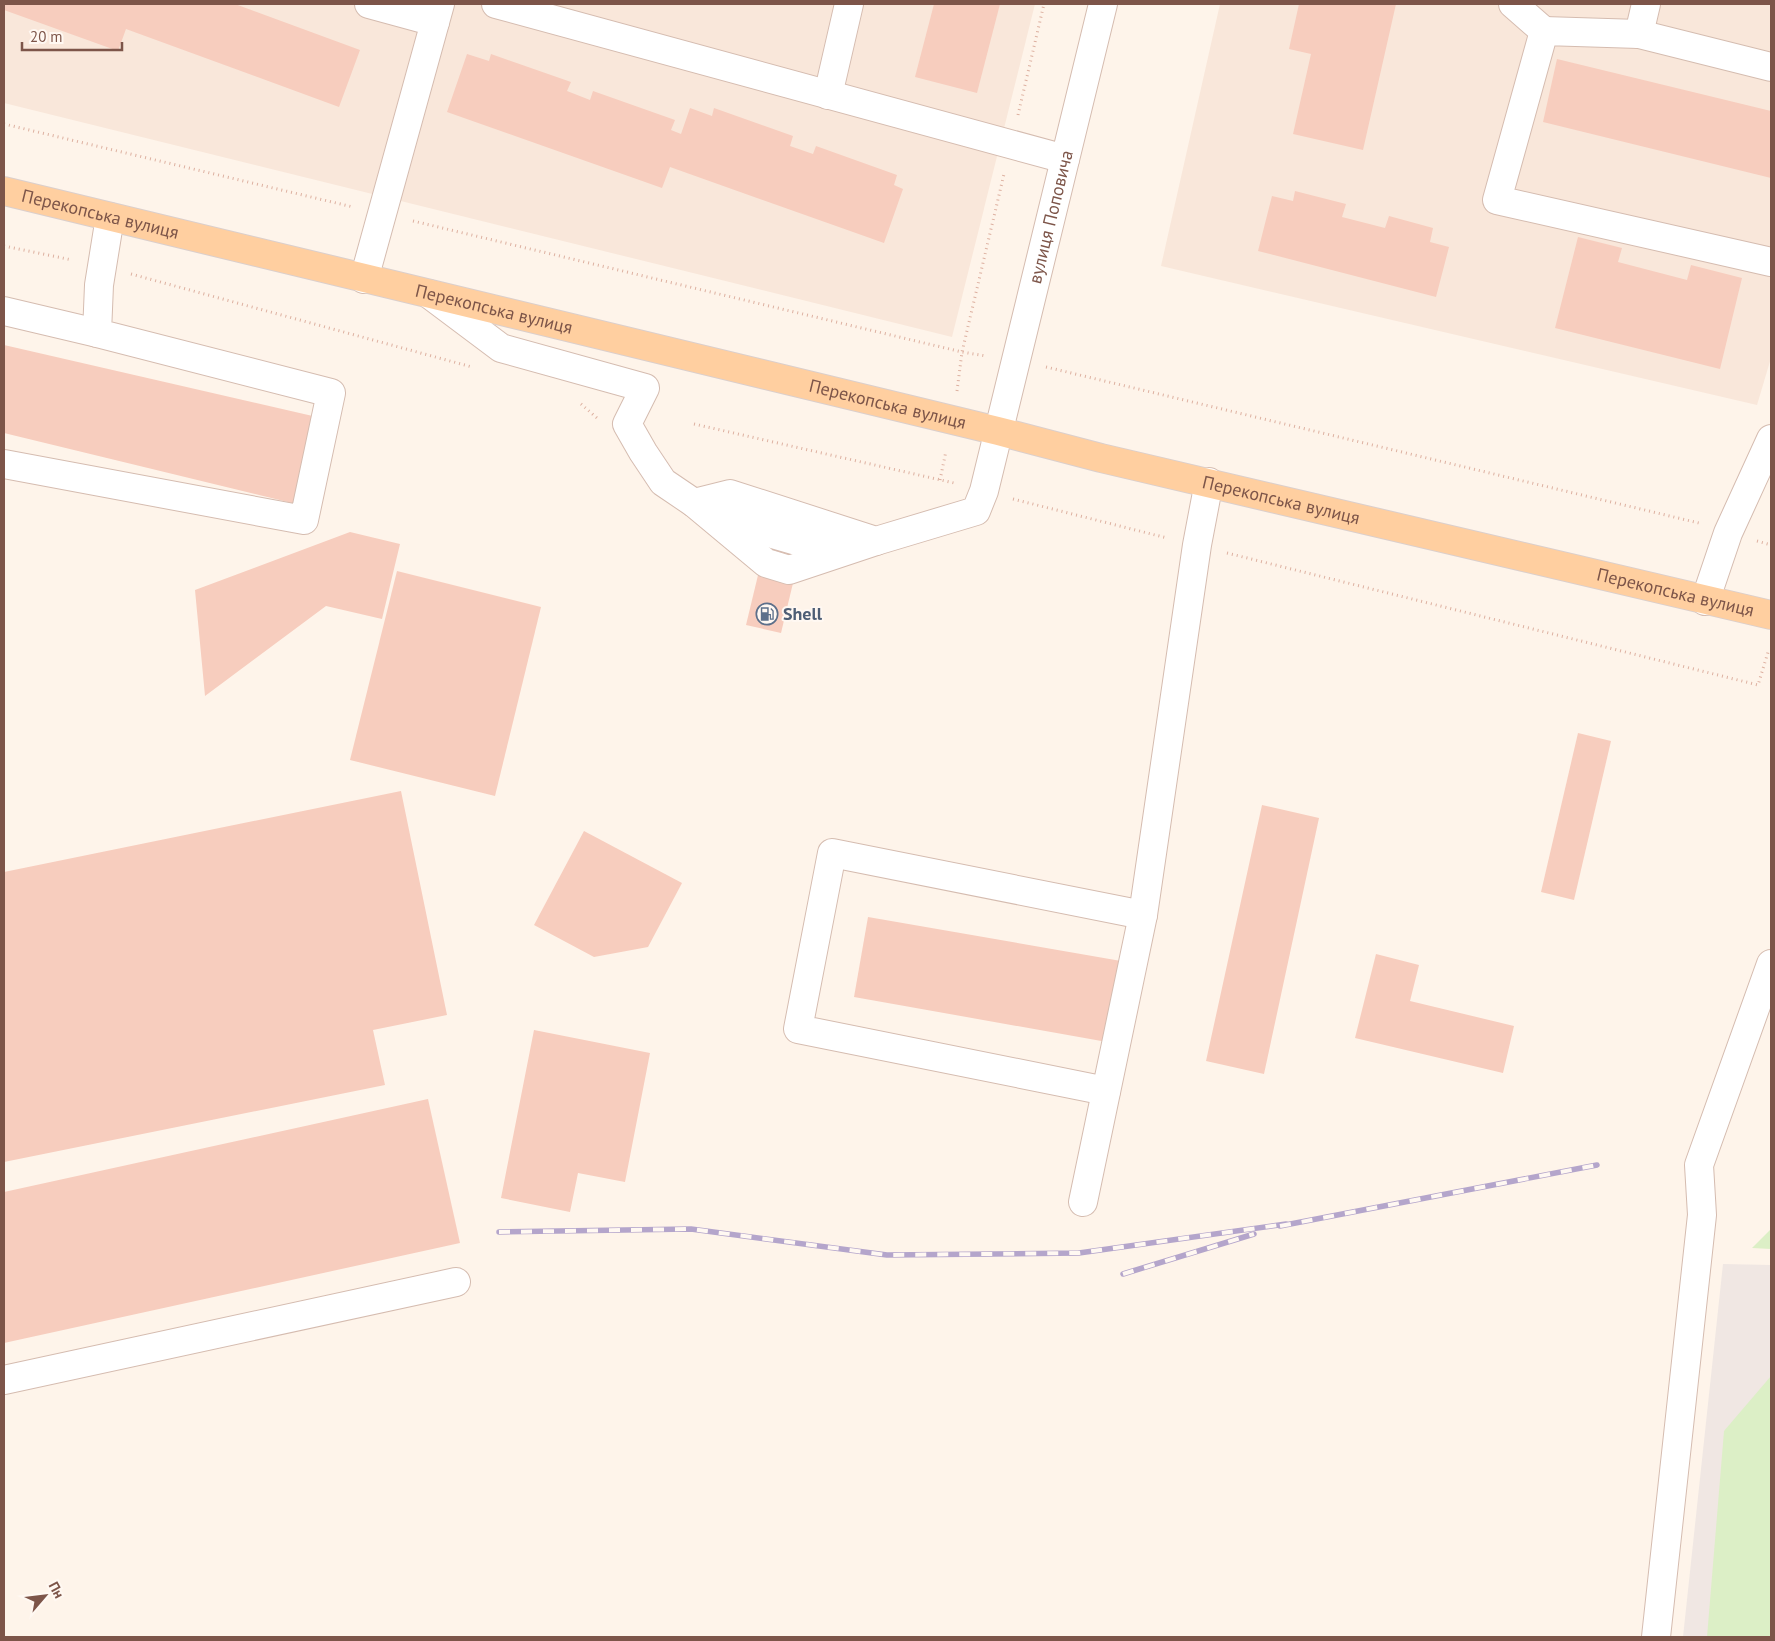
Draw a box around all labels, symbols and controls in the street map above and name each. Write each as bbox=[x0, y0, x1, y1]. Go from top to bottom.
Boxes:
scale bar bbox=[22, 20, 122, 52]
text: 20 m bbox=[30, 27, 63, 46]
street label: вулиця Поповича bbox=[1023, 148, 1078, 286]
street label: Перекопська вулиця bbox=[19, 184, 181, 244]
street label: Перекопська вулиця bbox=[413, 279, 575, 339]
street label: Перекопська вулиця bbox=[807, 374, 969, 434]
street label: Перекопська вулиця bbox=[1200, 470, 1362, 529]
street label: Перекопська вулиця bbox=[1595, 563, 1756, 622]
fuel station icon: Shell bbox=[755, 602, 779, 626]
place label: Shell bbox=[783, 602, 823, 625]
north arrow bbox=[20, 1571, 70, 1621]
text: Пн bbox=[45, 1578, 68, 1601]

